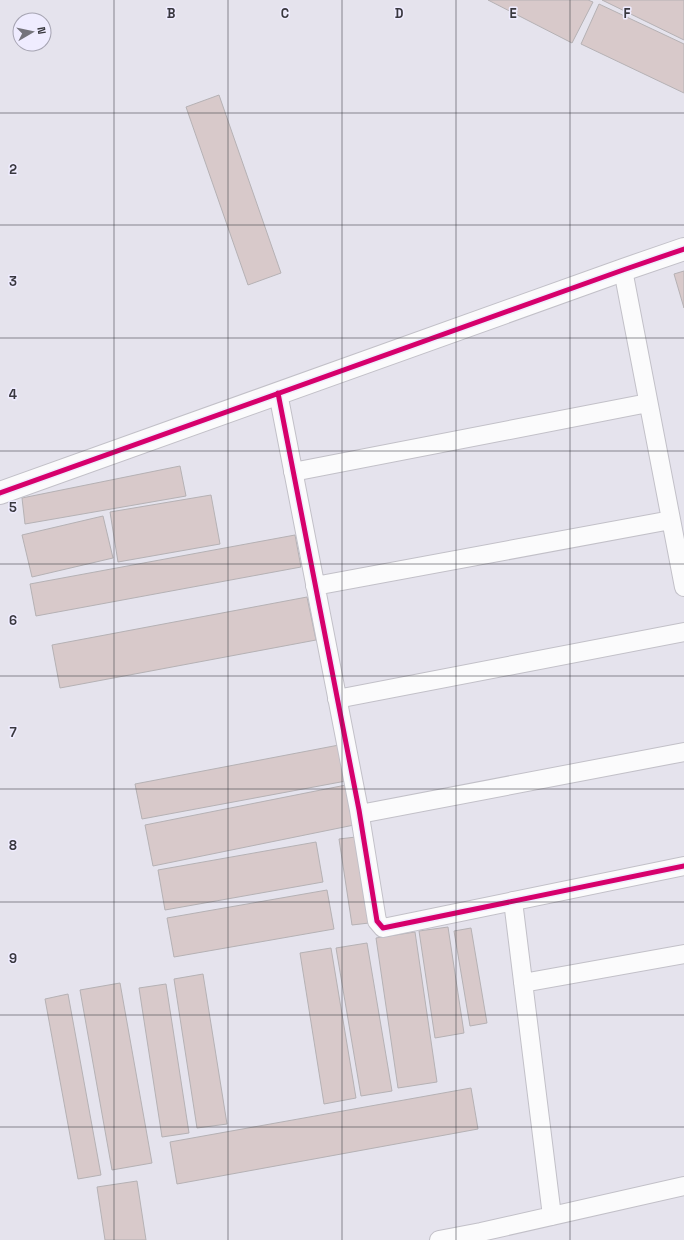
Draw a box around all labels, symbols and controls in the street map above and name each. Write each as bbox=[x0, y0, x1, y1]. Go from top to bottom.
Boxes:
text: B bbox=[167, 5, 176, 22]
text: C bbox=[281, 5, 289, 22]
text: D bbox=[395, 5, 404, 22]
text: E bbox=[509, 5, 517, 22]
text: F bbox=[624, 5, 631, 22]
north arrow bbox=[12, 12, 52, 52]
text: N bbox=[34, 26, 49, 35]
text: 2 bbox=[9, 161, 17, 178]
text: 3 bbox=[9, 273, 17, 290]
text: 4 bbox=[9, 386, 17, 403]
text: 5 bbox=[9, 499, 17, 516]
text: 6 bbox=[9, 612, 17, 629]
text: 7 bbox=[9, 724, 17, 741]
text: 8 bbox=[9, 837, 17, 854]
text: 9 bbox=[9, 950, 17, 967]

